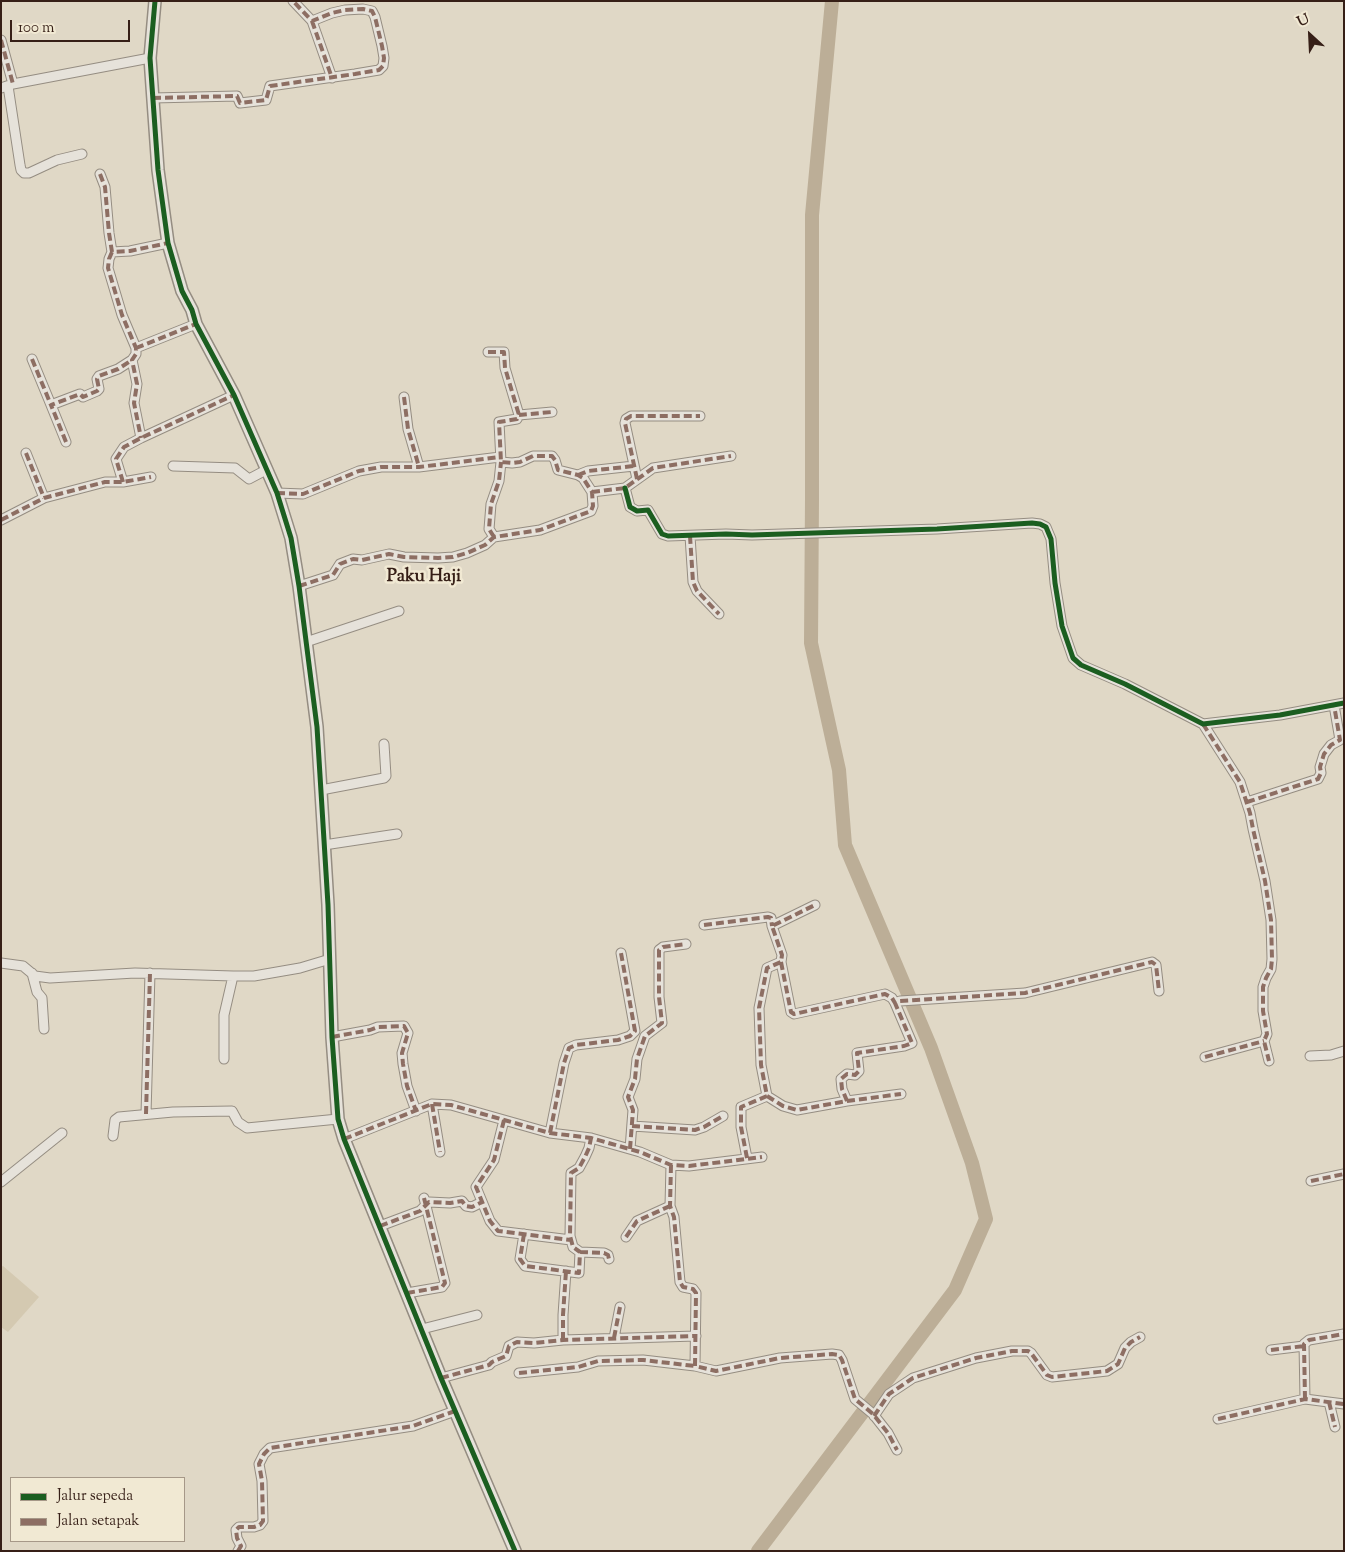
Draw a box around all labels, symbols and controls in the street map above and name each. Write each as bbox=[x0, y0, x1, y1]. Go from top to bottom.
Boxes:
scale bar bbox=[12, 10, 132, 42]
north arrow bbox=[1285, 10, 1335, 60]
text: U bbox=[1294, 10, 1313, 33]
text: 100 m bbox=[18, 18, 54, 39]
district label: Paku Haji bbox=[387, 567, 461, 589]
legend bbox=[10, 1477, 185, 1542]
text: Jalur sepeda bbox=[57, 1486, 133, 1507]
text: Jalan setapak bbox=[57, 1511, 140, 1532]

